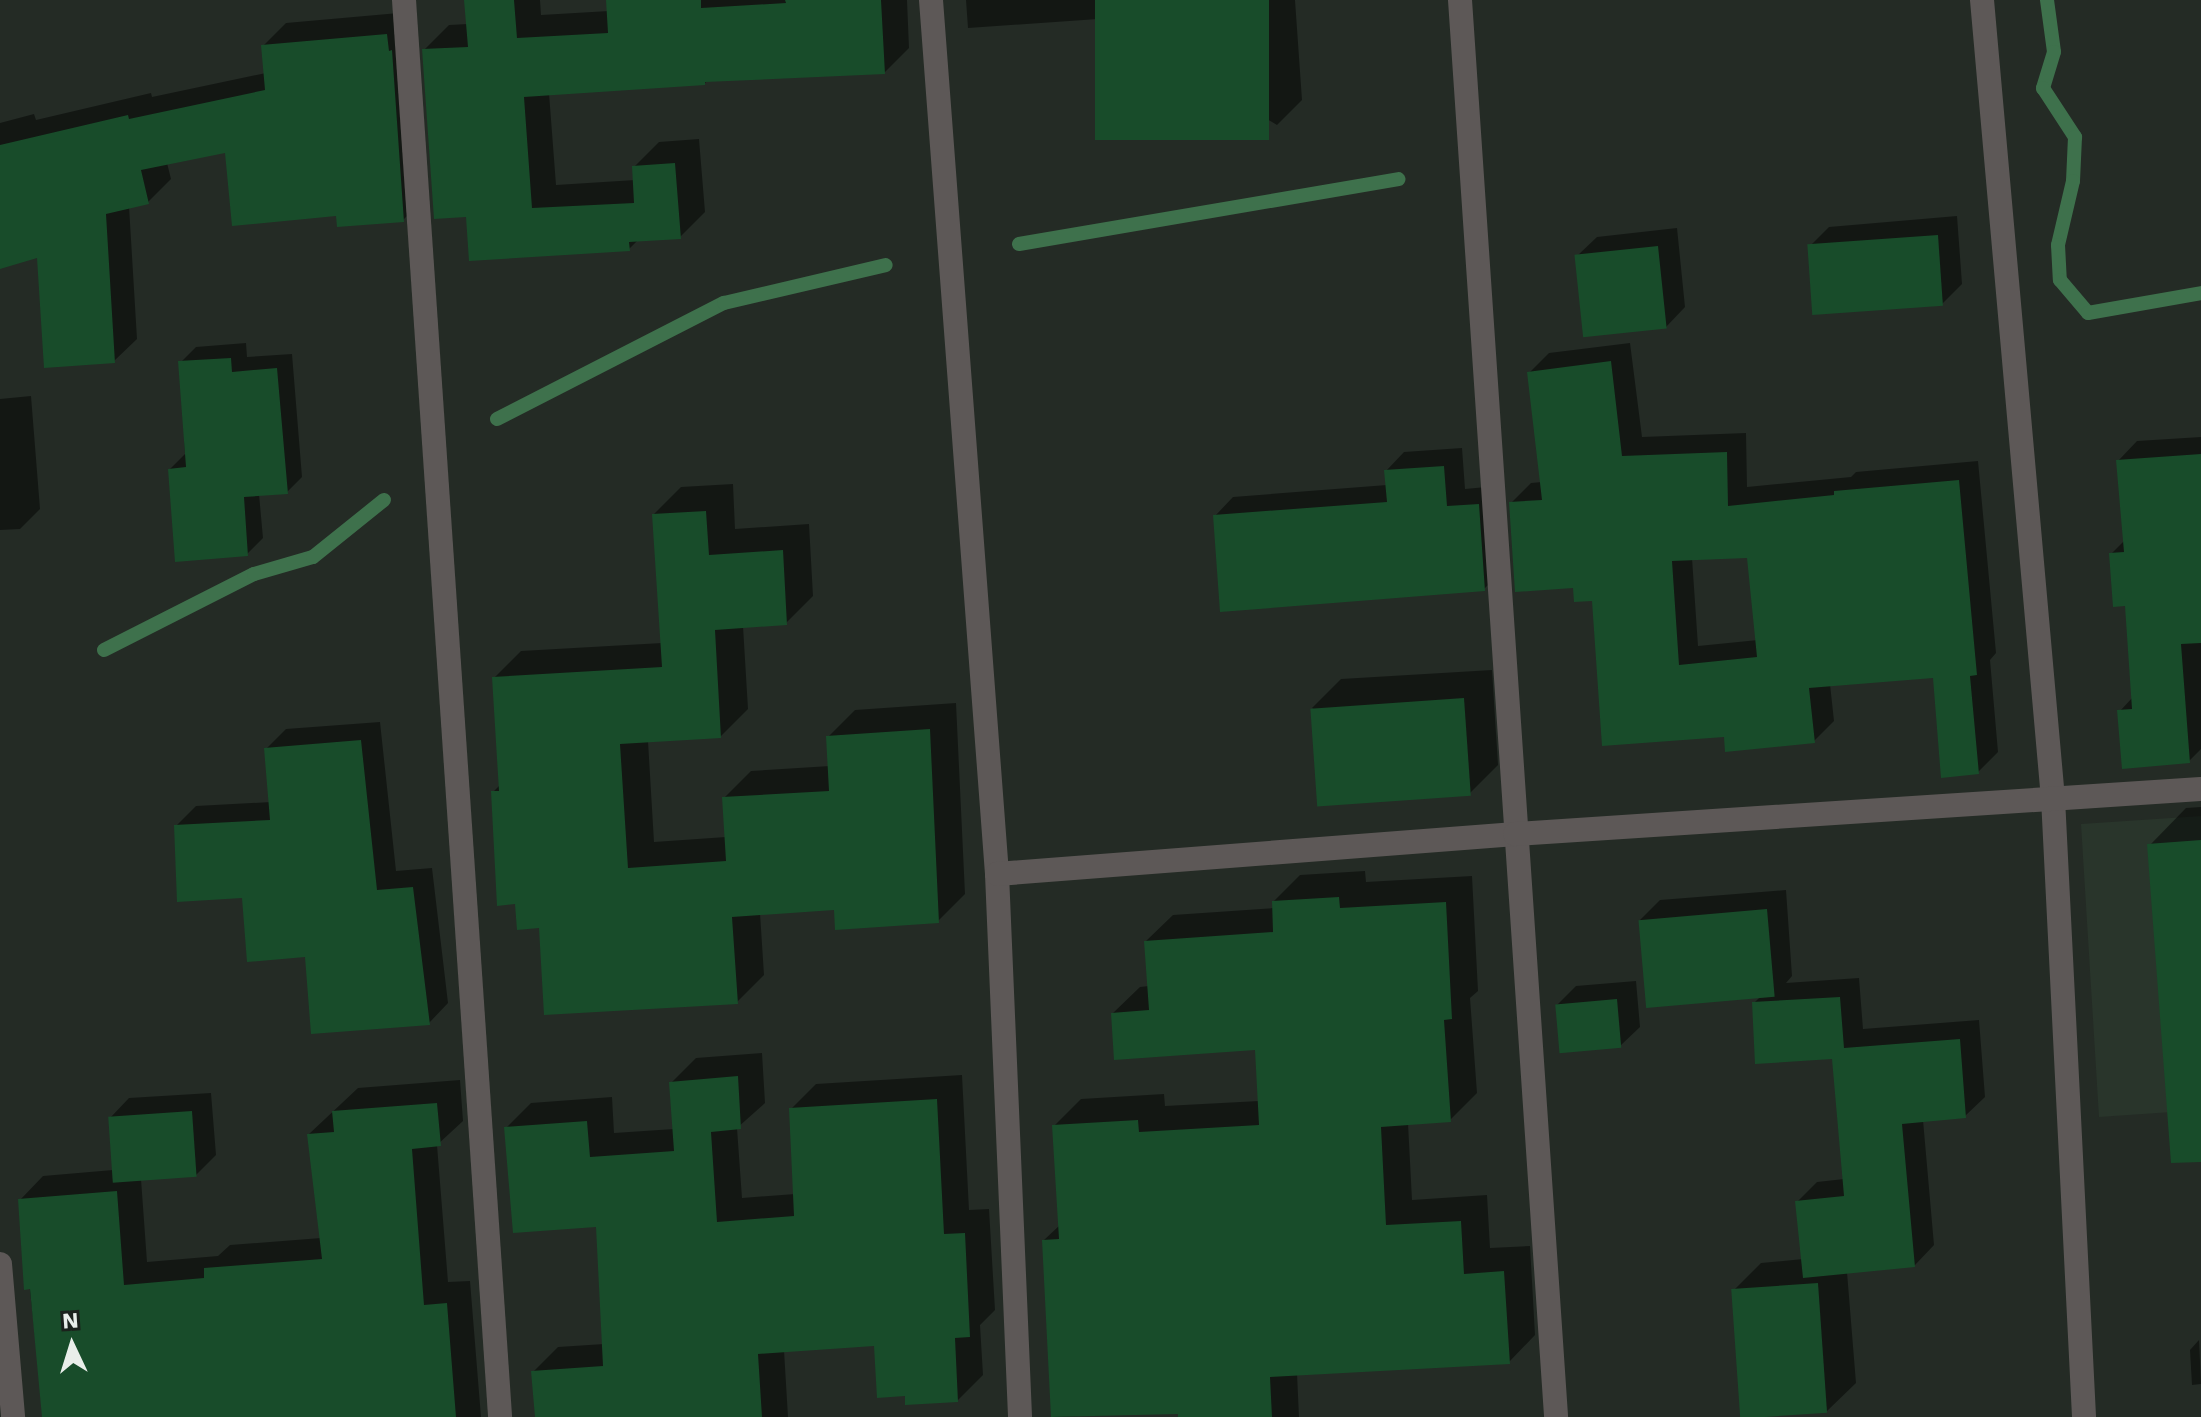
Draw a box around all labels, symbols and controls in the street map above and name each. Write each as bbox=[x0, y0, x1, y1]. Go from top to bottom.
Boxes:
north arrow bbox=[32, 1305, 112, 1385]
text: N bbox=[61, 1308, 79, 1334]

